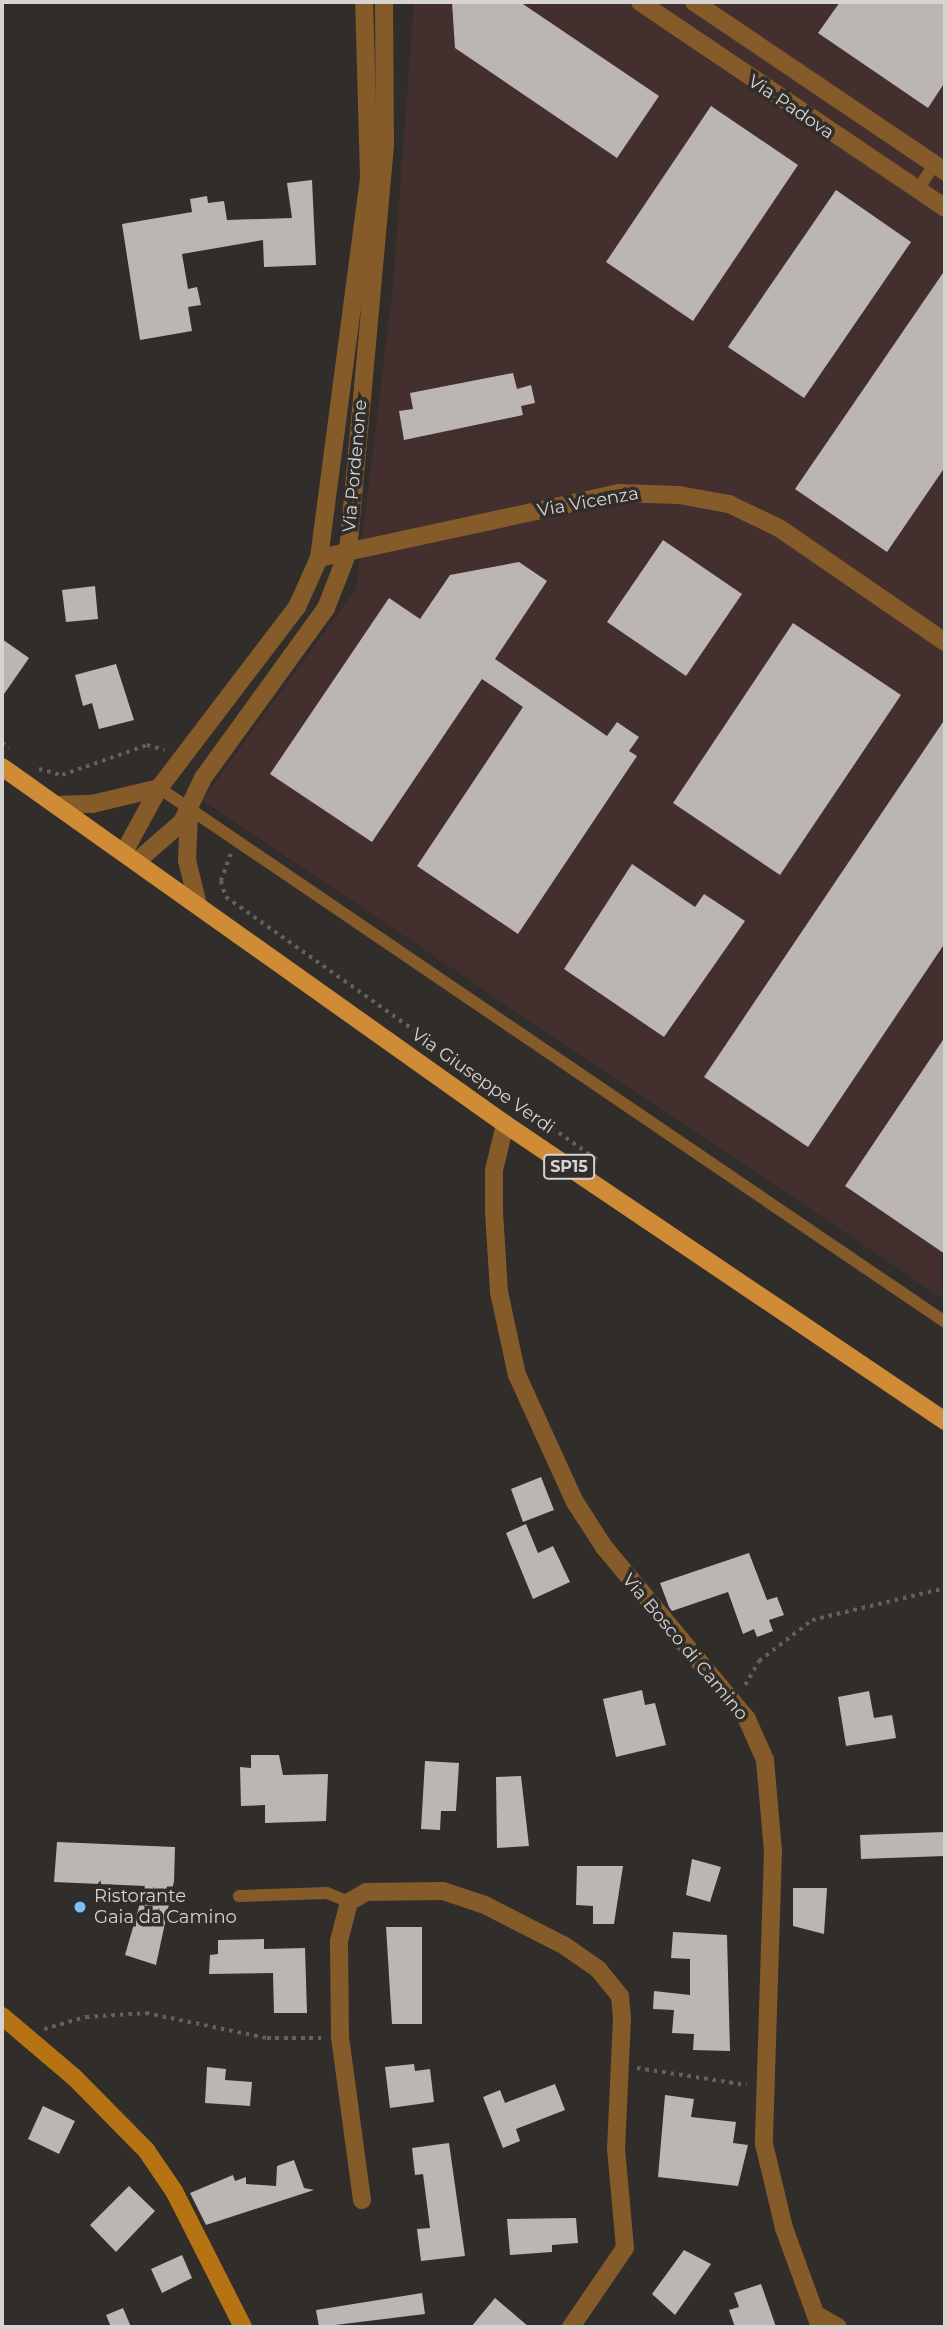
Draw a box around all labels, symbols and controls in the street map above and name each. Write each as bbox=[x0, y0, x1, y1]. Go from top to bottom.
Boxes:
street label: Via Padova bbox=[744, 70, 838, 144]
street label: Via Pordenone bbox=[338, 399, 372, 533]
street label: Via Vicenza bbox=[536, 482, 640, 522]
street label: Via Giuseppe Verdi bbox=[407, 1024, 559, 1138]
road number: SP15 bbox=[543, 1154, 595, 1180]
street label: Via Bosco di Camino bbox=[617, 1569, 753, 1725]
place label: Ristorante Gaia da Camino bbox=[94, 1886, 237, 1928]
marker: Ristorante Gaia da Camino bbox=[72, 1899, 88, 1915]

